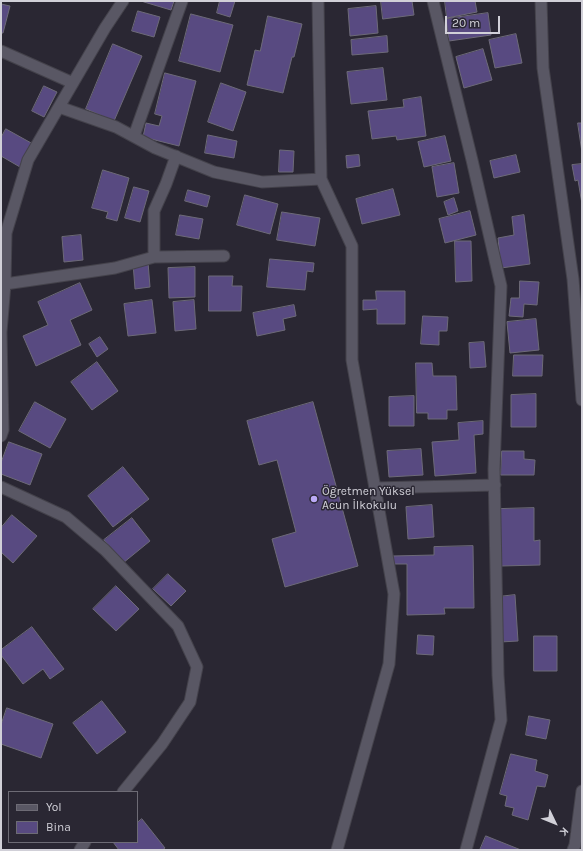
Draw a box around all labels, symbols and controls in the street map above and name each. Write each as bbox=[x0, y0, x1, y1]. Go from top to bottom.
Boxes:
scale bar bbox=[447, 8, 502, 34]
text: 20 m bbox=[452, 16, 480, 30]
place label: Öğretmen Yüksel Acun İlkokulu bbox=[322, 485, 415, 513]
marker: Öğretmen Yüksel Acun İlkokulu bbox=[309, 494, 319, 504]
legend bbox=[8, 791, 138, 843]
text: Yol bbox=[46, 800, 62, 814]
north arrow bbox=[535, 803, 575, 843]
text: Bina bbox=[46, 820, 71, 834]
text: K bbox=[557, 824, 571, 839]

